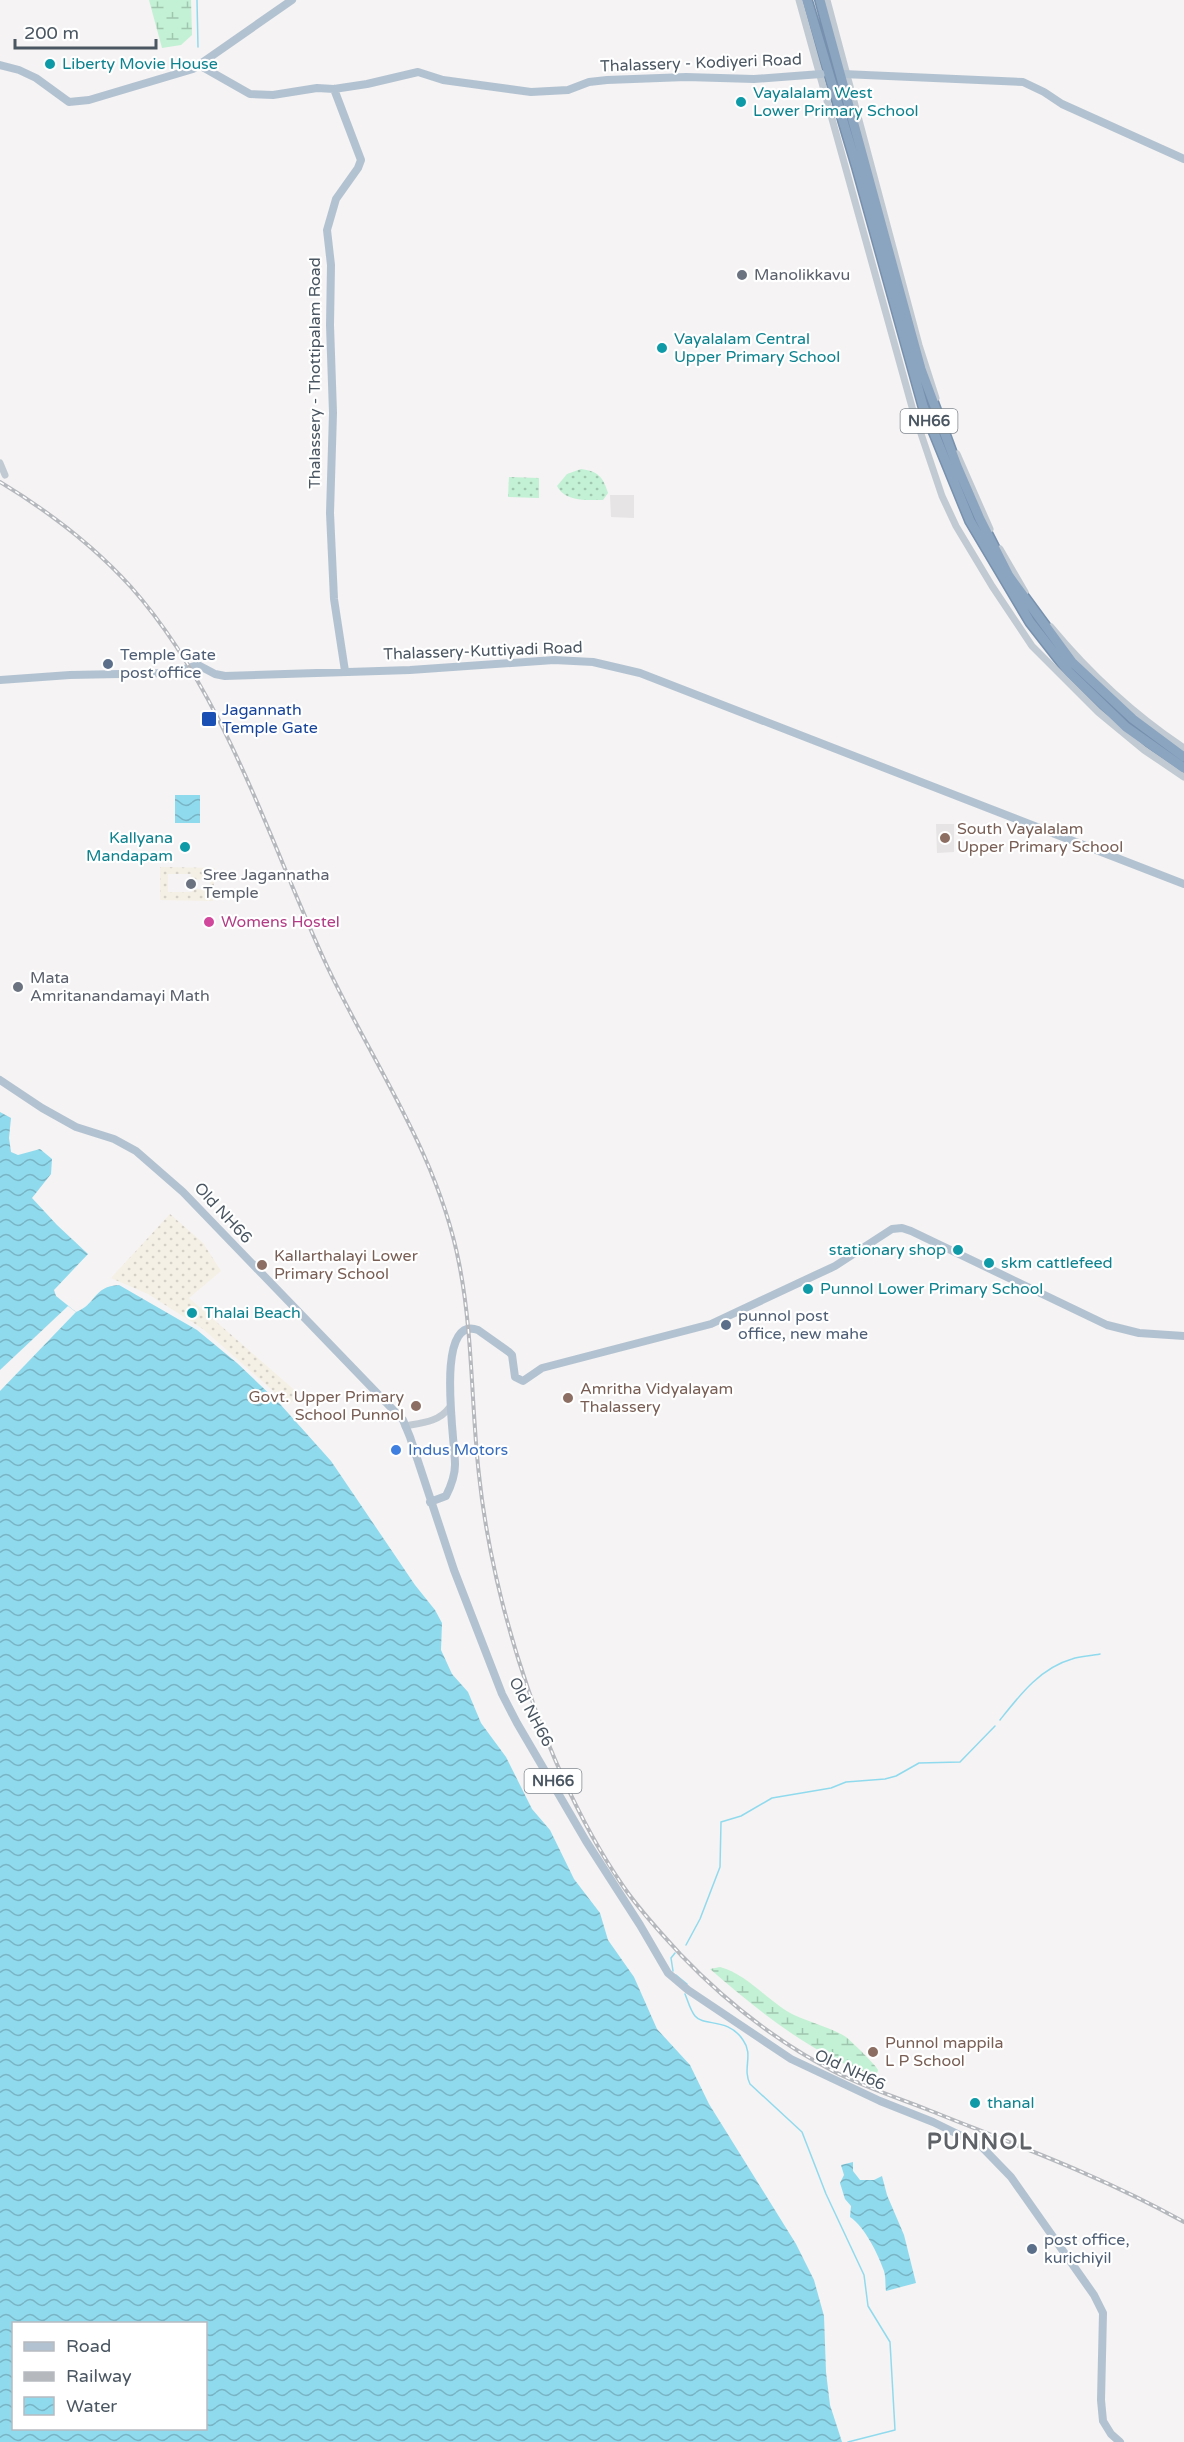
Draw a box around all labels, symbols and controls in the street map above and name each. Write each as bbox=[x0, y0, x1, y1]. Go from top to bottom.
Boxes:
scale bar bbox=[15, 12, 156, 50]
text: 200 m bbox=[24, 22, 79, 44]
street label: Thalassery - Kodiyeri Road bbox=[600, 49, 802, 77]
place label: Liberty Movie House bbox=[62, 54, 218, 74]
marker: Liberty Movie House bbox=[43, 57, 57, 71]
place label: Vayalalam West Lower Primary School bbox=[753, 83, 919, 121]
marker: Vayalalam West Lower Primary School bbox=[734, 95, 748, 109]
street label: Thalassery - Thottipalam Road bbox=[305, 257, 325, 489]
place label: Manolikkavu bbox=[754, 265, 850, 285]
marker: Manolikkavu bbox=[735, 268, 749, 282]
place label: Vayalalam Central Upper Primary School bbox=[674, 329, 840, 367]
marker: Vayalalam Central Upper Primary School bbox=[655, 341, 669, 355]
road number: NH66 bbox=[900, 409, 958, 433]
street label: Thalassery-Kuttiyadi Road bbox=[383, 638, 583, 664]
place label: Temple Gate post office bbox=[120, 645, 216, 683]
marker: Temple Gate post office bbox=[101, 657, 115, 671]
place label: Jagannath Temple Gate bbox=[222, 700, 318, 738]
marker: Jagannath Temple Gate bbox=[200, 710, 218, 728]
place label: South Vayalalam Upper Primary School bbox=[957, 819, 1123, 857]
place label: Kallyana Mandapam bbox=[86, 828, 173, 866]
marker: South Vayalalam Upper Primary School bbox=[938, 831, 952, 845]
marker: Kallyana Mandapam bbox=[178, 840, 192, 854]
place label: Sree Jagannatha Temple bbox=[203, 865, 330, 903]
marker: Sree Jagannatha Temple bbox=[184, 877, 198, 891]
place label: Womens Hostel bbox=[221, 912, 340, 932]
marker: Womens Hostel bbox=[202, 915, 216, 929]
place label: Mata Amritanandamayi Math bbox=[30, 968, 210, 1006]
marker: Mata Amritanandamayi Math bbox=[11, 980, 25, 994]
street label: Old NH66 bbox=[190, 1178, 256, 1248]
place label: stationary shop bbox=[829, 1240, 946, 1260]
marker: stationary shop bbox=[951, 1243, 965, 1257]
place label: Kallarthalayi Lower Primary School bbox=[274, 1246, 419, 1284]
place label: skm cattlefeed bbox=[1001, 1253, 1113, 1273]
marker: skm cattlefeed bbox=[982, 1256, 996, 1270]
marker: Kallarthalayi Lower Primary School bbox=[255, 1258, 269, 1272]
place label: Punnol Lower Primary School bbox=[820, 1279, 1043, 1299]
marker: Punnol Lower Primary School bbox=[801, 1282, 815, 1296]
place label: Thalai Beach bbox=[204, 1303, 301, 1323]
marker: Thalai Beach bbox=[185, 1306, 199, 1320]
place label: punnol post office, new mahe bbox=[738, 1306, 868, 1344]
marker: punnol post office, new mahe bbox=[719, 1318, 733, 1332]
place label: Amritha Vidyalayam Thalassery bbox=[580, 1379, 733, 1417]
place label: Govt. Upper Primary School Punnol bbox=[249, 1387, 404, 1425]
marker: Amritha Vidyalayam Thalassery bbox=[561, 1391, 575, 1405]
marker: Govt. Upper Primary School Punnol bbox=[409, 1399, 423, 1413]
place label: Indus Motors bbox=[408, 1440, 508, 1460]
marker: Indus Motors bbox=[389, 1443, 403, 1457]
street label: Old NH66 bbox=[504, 1674, 558, 1750]
road number: NH66 bbox=[524, 1769, 582, 1793]
place label: Punnol mappila L P School bbox=[885, 2033, 1004, 2071]
street label: Old NH66 bbox=[811, 2045, 889, 2095]
marker: Punnol mappila L P School bbox=[866, 2045, 880, 2059]
place label: thanal bbox=[987, 2093, 1035, 2113]
marker: thanal bbox=[968, 2096, 982, 2110]
district label: PUNNOL bbox=[927, 2129, 1033, 2155]
place label: post office, kurichiyil bbox=[1044, 2230, 1130, 2268]
marker: post office, kurichiyil bbox=[1025, 2242, 1039, 2256]
legend bbox=[12, 2322, 207, 2430]
text: Road bbox=[66, 2335, 111, 2357]
text: Railway bbox=[66, 2365, 132, 2387]
text: Water bbox=[66, 2395, 117, 2417]

